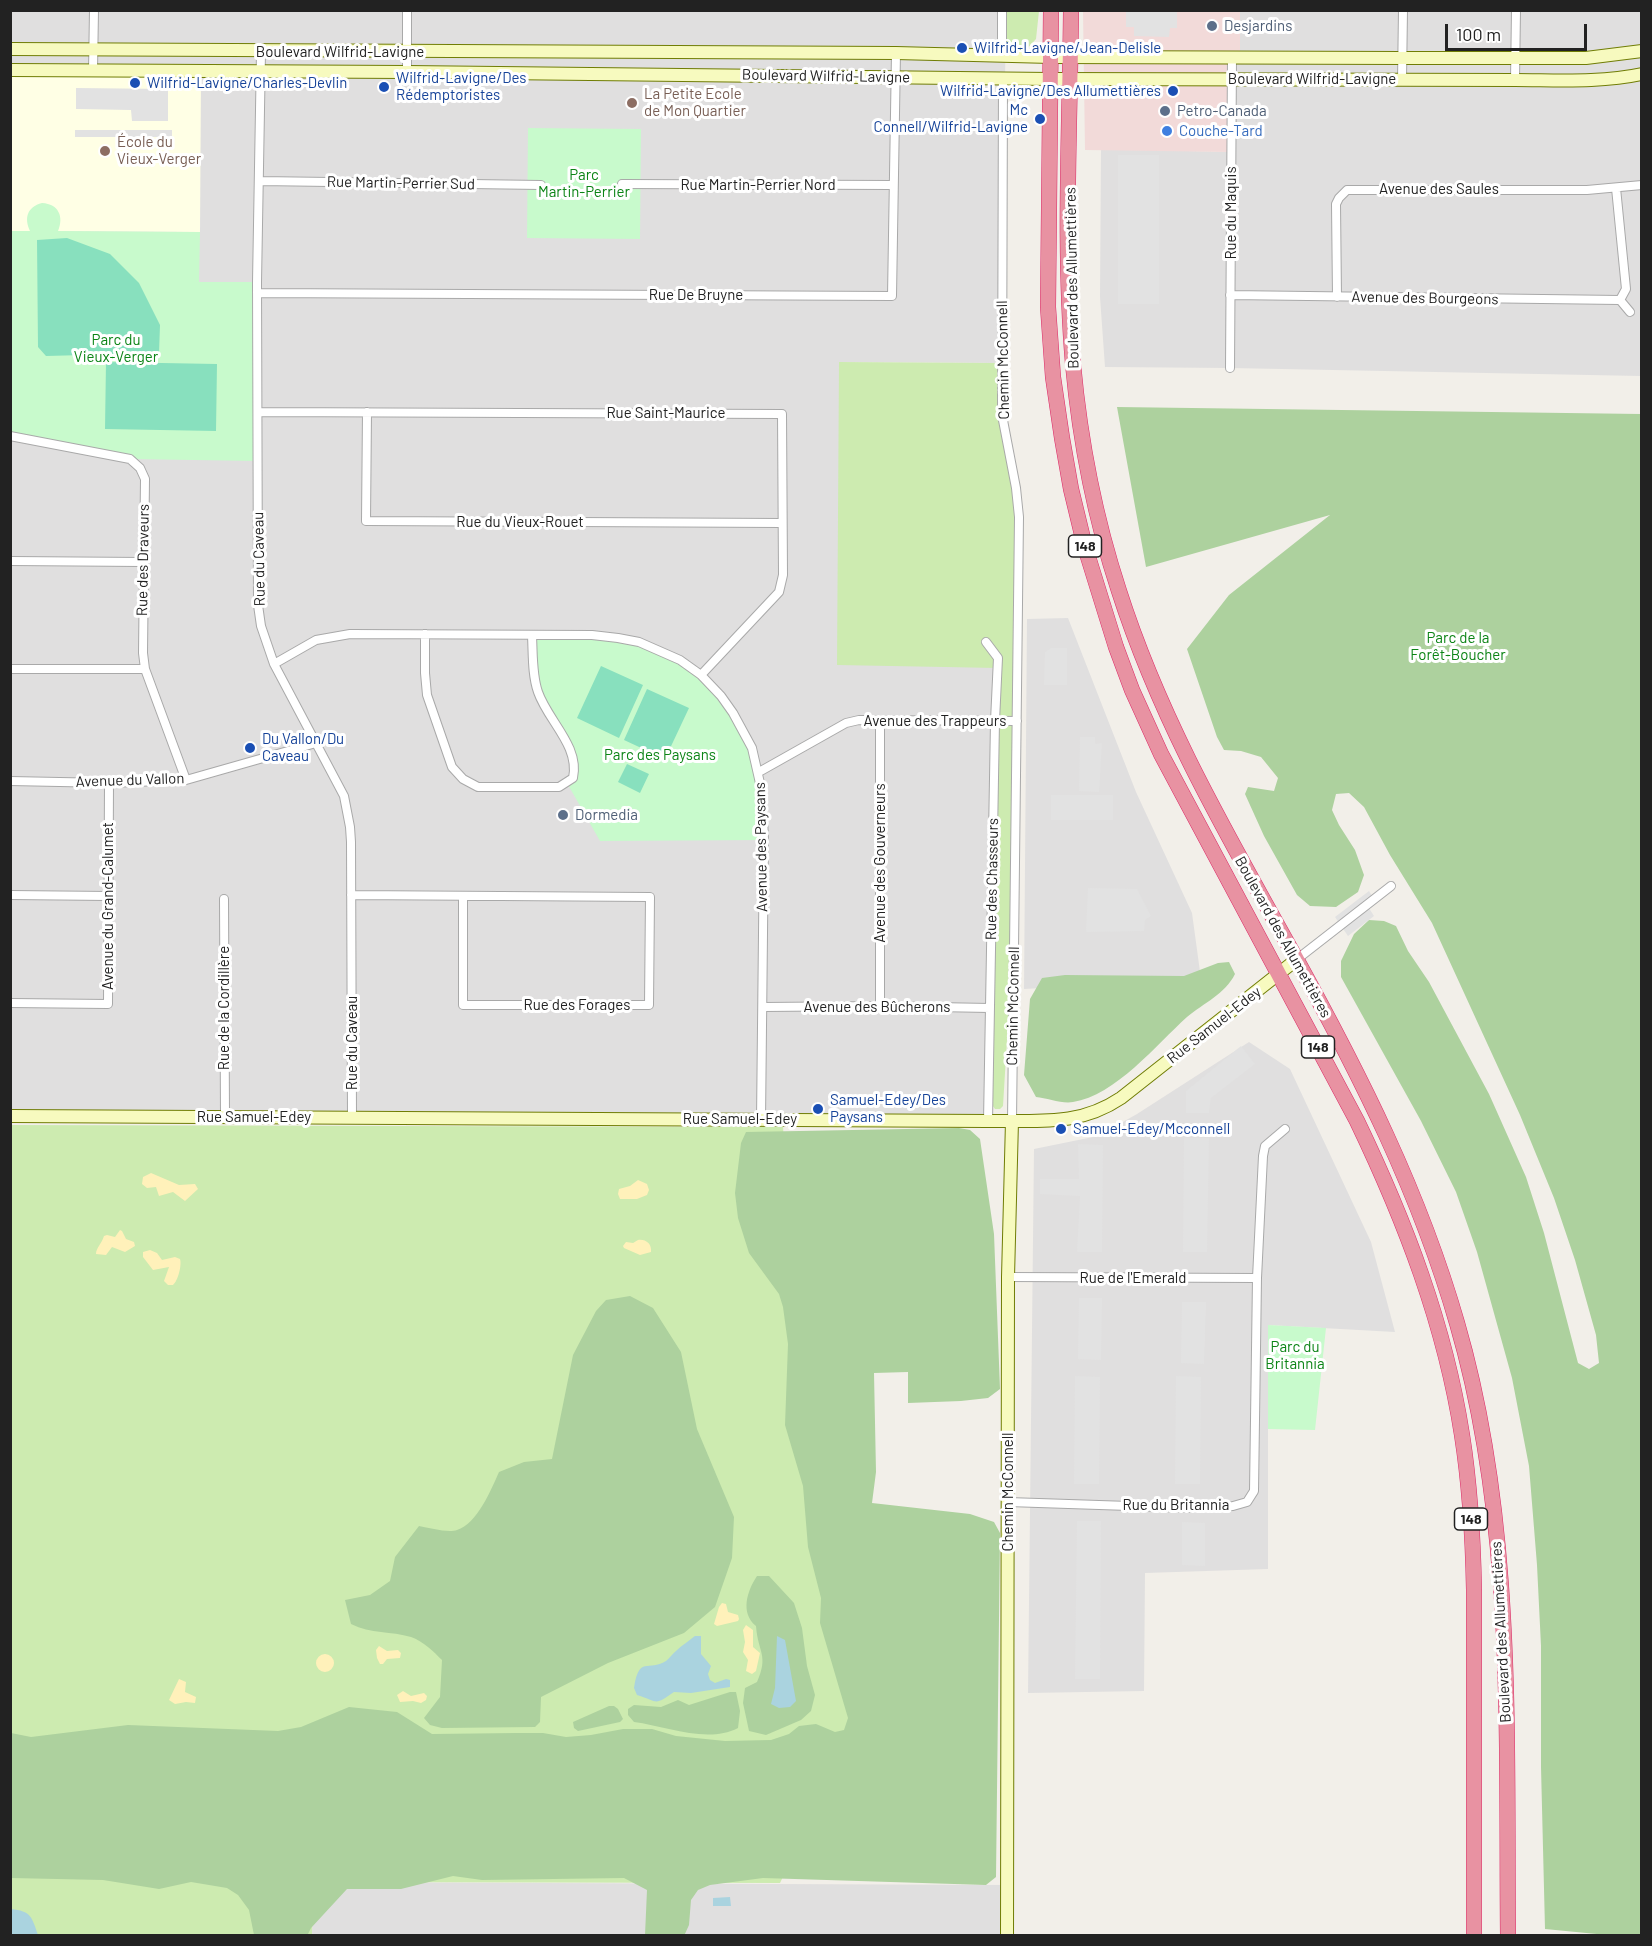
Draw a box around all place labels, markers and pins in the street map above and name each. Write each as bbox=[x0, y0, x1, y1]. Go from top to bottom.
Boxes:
place label: Desjardins bbox=[1224, 17, 1292, 35]
marker: Desjardins bbox=[1205, 19, 1219, 33]
place label: Wilfrid-Lavigne/Jean-Delisle bbox=[974, 39, 1161, 57]
marker: Wilfrid-Lavigne/Jean-Delisle bbox=[955, 41, 969, 55]
place label: Wilfrid-Lavigne/Des Rédemptoristes bbox=[396, 69, 527, 104]
place label: Wilfrid-Lavigne/Charles-Devlin bbox=[147, 74, 347, 92]
marker: Wilfrid-Lavigne/Charles-Devlin bbox=[128, 76, 142, 90]
marker: Wilfrid-Lavigne/Des Rédemptoristes bbox=[377, 80, 391, 94]
place label: Wilfrid-Lavigne/Des Allumettières bbox=[940, 82, 1161, 100]
marker: Wilfrid-Lavigne/Des Allumettières bbox=[1166, 84, 1180, 98]
place label: La Petite Ecole de Mon Quartier bbox=[644, 85, 746, 120]
marker: La Petite Ecole de Mon Quartier bbox=[625, 96, 639, 110]
place label: Mc Connell/Wilfrid-Lavigne bbox=[874, 101, 1028, 136]
place label: Petro-Canada bbox=[1177, 102, 1267, 120]
marker: Petro-Canada bbox=[1158, 104, 1172, 118]
marker: Mc Connell/Wilfrid-Lavigne bbox=[1033, 112, 1047, 126]
place label: Couche-Tard bbox=[1179, 122, 1263, 140]
marker: Couche-Tard bbox=[1160, 124, 1174, 138]
place label: École du Vieux-Verger bbox=[117, 133, 201, 168]
marker: École du Vieux-Verger bbox=[98, 144, 112, 158]
place label: Du Vallon/Du Caveau bbox=[262, 730, 344, 765]
marker: Du Vallon/Du Caveau bbox=[243, 741, 257, 755]
place label: Dormedia bbox=[575, 806, 638, 824]
marker: Dormedia bbox=[556, 808, 570, 822]
place label: Samuel-Edey/Des Paysans bbox=[830, 1091, 946, 1126]
marker: Samuel-Edey/Des Paysans bbox=[811, 1102, 825, 1116]
place label: Samuel-Edey/Mcconnell bbox=[1073, 1120, 1230, 1138]
marker: Samuel-Edey/Mcconnell bbox=[1054, 1122, 1068, 1136]

